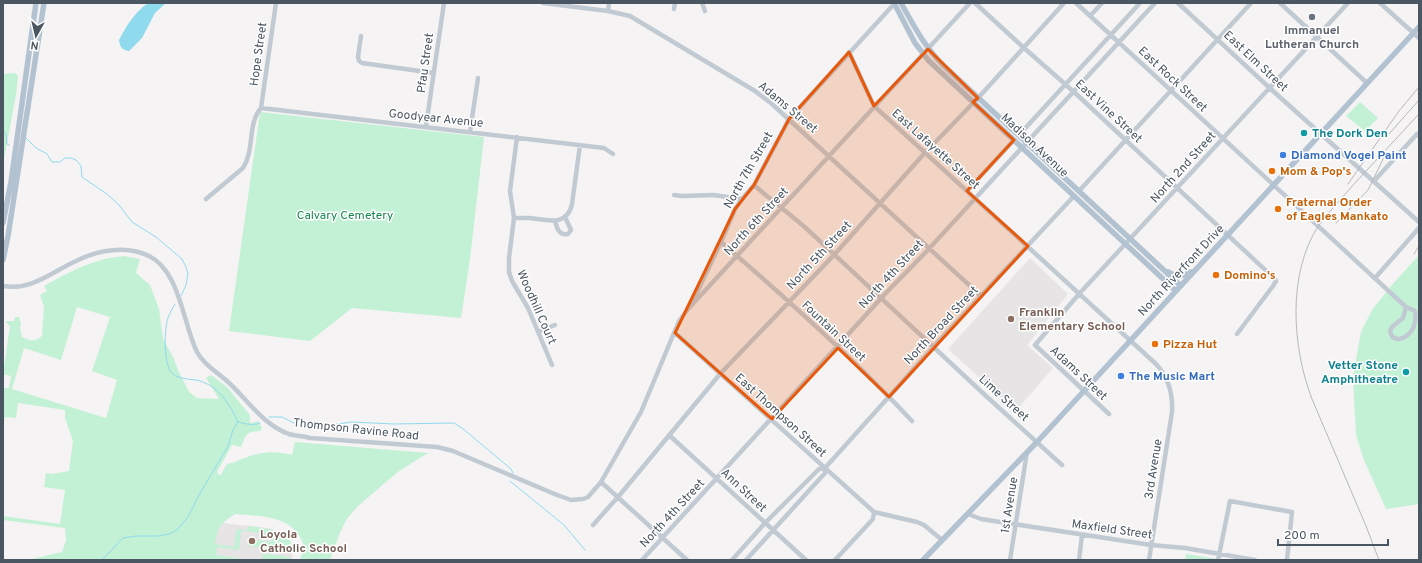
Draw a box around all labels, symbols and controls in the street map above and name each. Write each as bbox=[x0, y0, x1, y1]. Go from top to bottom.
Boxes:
marker: Immanuel Lutheran Church bbox=[1307, 12, 1317, 22]
north arrow bbox=[16, 16, 56, 56]
street label: Hope Street bbox=[247, 21, 271, 87]
place label: Immanuel Lutheran Church bbox=[1265, 23, 1359, 53]
street label: East Elm Street bbox=[1220, 28, 1291, 96]
street label: Pfau Street bbox=[414, 32, 438, 94]
text: N bbox=[30, 37, 40, 52]
street label: East Rock Street bbox=[1134, 43, 1210, 116]
street label: East Vine Street bbox=[1071, 77, 1145, 147]
street label: Adams Street bbox=[754, 78, 820, 137]
street label: Goodyear Avenue bbox=[388, 106, 484, 132]
street label: East Lafayette Street bbox=[888, 106, 983, 194]
street label: Madison Avenue bbox=[997, 110, 1072, 181]
place label: The Dork Den bbox=[1312, 126, 1388, 142]
marker: The Dork Den bbox=[1299, 128, 1309, 138]
street label: North 7th Street bbox=[720, 129, 777, 212]
street label: North 2nd Street bbox=[1147, 129, 1220, 207]
place label: Diamond Vogel Paint bbox=[1291, 148, 1407, 164]
marker: Diamond Vogel Paint bbox=[1278, 150, 1288, 160]
place label: Mom & Pop's bbox=[1280, 164, 1352, 180]
marker: Mom & Pop's bbox=[1267, 166, 1277, 176]
street label: North 6th Street bbox=[721, 184, 793, 259]
place label: Fraternal Order of Eagles Mankato bbox=[1286, 195, 1388, 225]
marker: Fraternal Order of Eagles Mankato bbox=[1273, 204, 1283, 214]
park label: Calvary Cemetery bbox=[297, 208, 393, 224]
street label: North 5th Street bbox=[784, 218, 856, 293]
street label: North Riverfront Drive bbox=[1135, 221, 1228, 320]
street label: North 4th Street bbox=[856, 237, 928, 312]
street label: Woodhill Court bbox=[513, 268, 560, 347]
place label: Domino's bbox=[1224, 268, 1276, 284]
marker: Domino's bbox=[1211, 270, 1221, 280]
street label: North Broad Street bbox=[901, 283, 982, 368]
street label: Fountain Street bbox=[798, 298, 869, 366]
place label: Franklin Elementary School bbox=[1019, 305, 1125, 335]
marker: Franklin Elementary School bbox=[1006, 314, 1016, 324]
place label: Pizza Hut bbox=[1163, 337, 1218, 353]
marker: Pizza Hut bbox=[1150, 339, 1160, 349]
street label: Adams Street bbox=[1046, 343, 1110, 404]
place label: Vetter Stone Amphitheatre bbox=[1321, 358, 1398, 388]
marker: Vetter Stone Amphitheatre bbox=[1401, 367, 1411, 377]
place label: The Music Mart bbox=[1129, 369, 1215, 385]
street label: East Thompson Street bbox=[731, 370, 830, 461]
marker: The Music Mart bbox=[1116, 371, 1126, 381]
street label: Lime Street bbox=[975, 372, 1032, 426]
street label: Thompson Ravine Road bbox=[292, 415, 420, 445]
street label: 3rd Avenue bbox=[1141, 438, 1167, 500]
street label: Ann Street bbox=[717, 465, 770, 516]
street label: North 4th Street bbox=[637, 476, 709, 551]
street label: 1st Avenue bbox=[998, 476, 1022, 534]
street label: Maxfield Street bbox=[1071, 516, 1153, 544]
scale bar bbox=[1278, 521, 1388, 547]
place label: Loyola Catholic School bbox=[260, 527, 347, 557]
text: 200 m bbox=[1284, 528, 1320, 544]
marker: Loyola Catholic School bbox=[247, 536, 257, 546]

